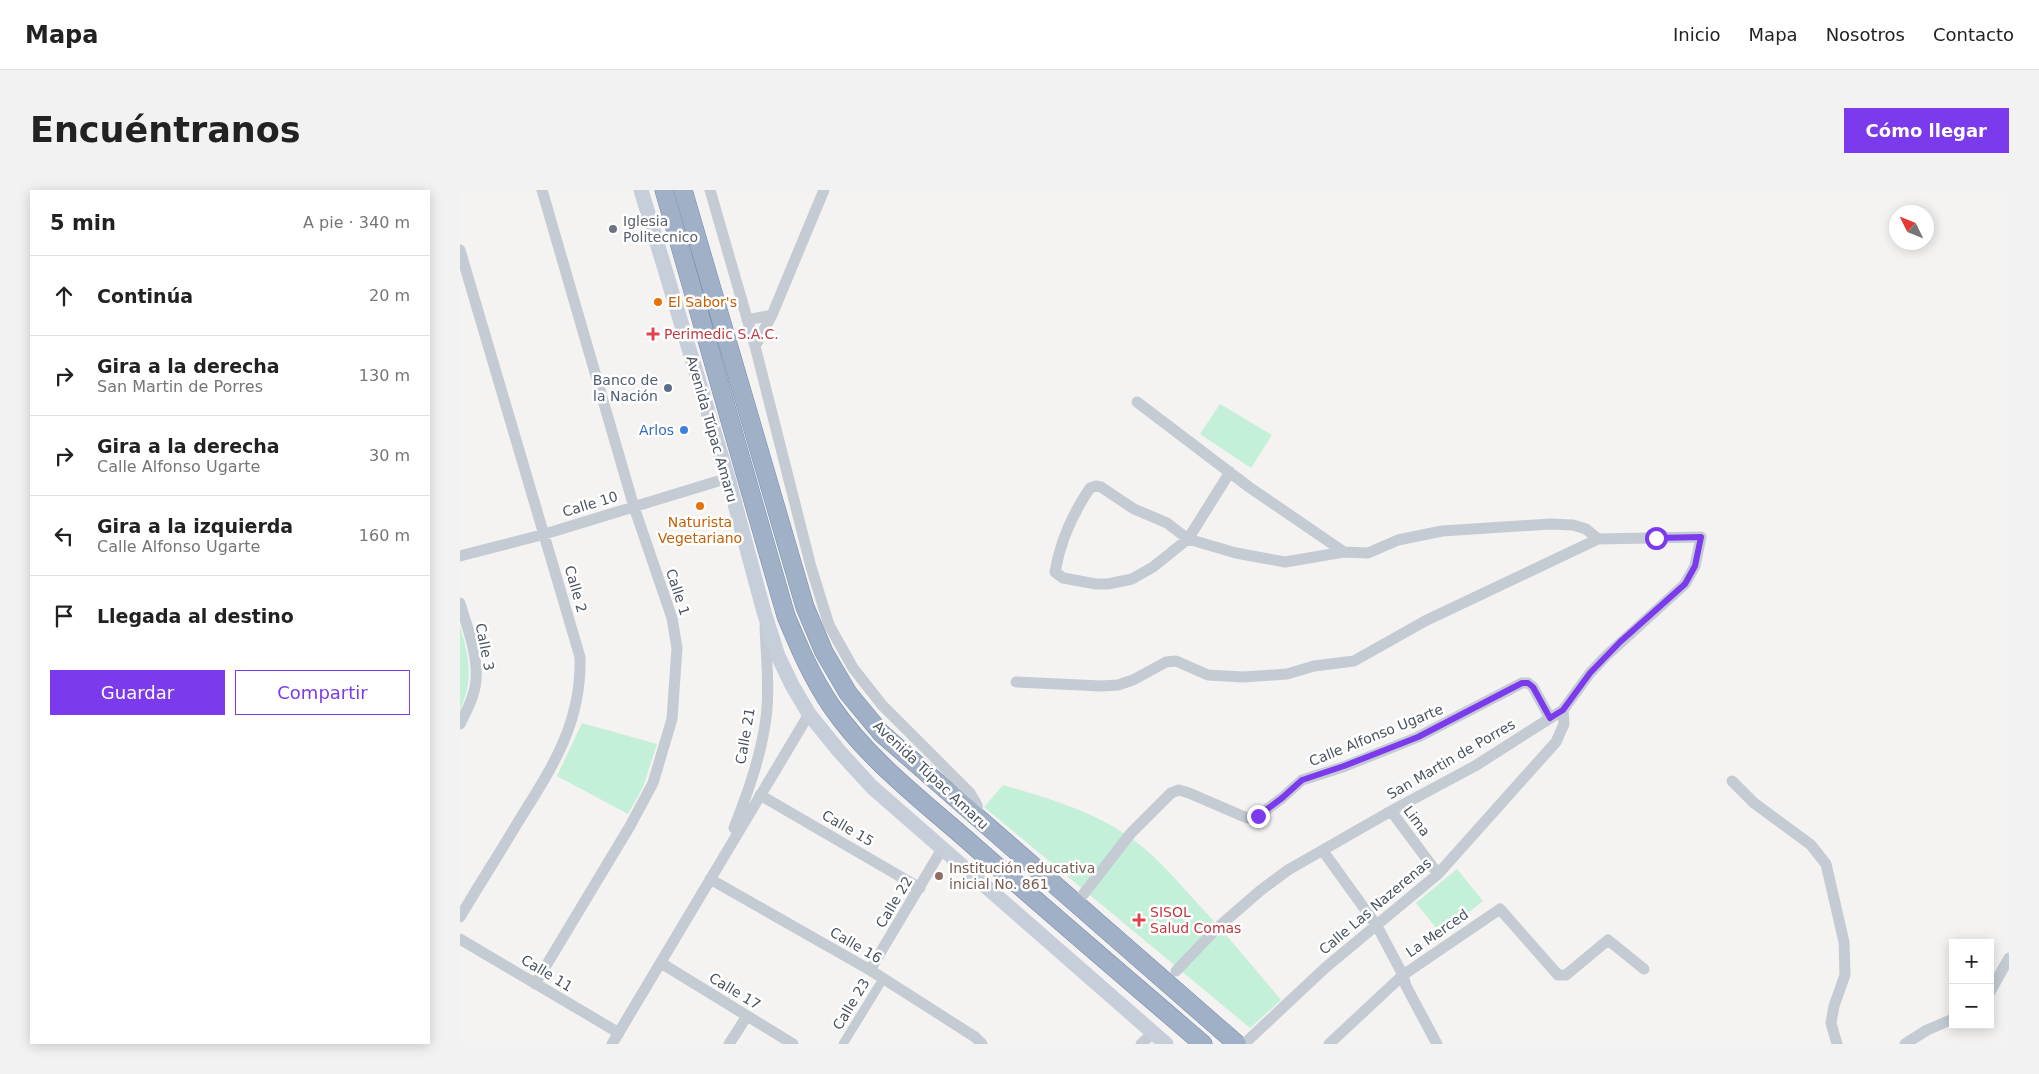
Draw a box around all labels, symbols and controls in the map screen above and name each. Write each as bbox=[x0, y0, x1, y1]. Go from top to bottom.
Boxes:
text: Mapa bbox=[25, 21, 98, 49]
text: Inicio bbox=[1673, 24, 1721, 45]
text: Mapa bbox=[1749, 24, 1798, 45]
text: Nosotros bbox=[1826, 24, 1905, 45]
text: Contacto bbox=[1933, 24, 2014, 45]
button: Cómo llegar bbox=[1844, 108, 2009, 153]
text: Encuéntranos bbox=[30, 110, 301, 150]
north arrow bbox=[1889, 205, 1934, 250]
text: 5 min bbox=[50, 211, 116, 235]
text: A pie · 340 m bbox=[303, 213, 410, 232]
place label: Iglesia Politecnico bbox=[623, 213, 698, 245]
marker: Iglesia Politecnico bbox=[607, 223, 619, 235]
icon: ahead bbox=[50, 282, 78, 310]
text: Continúa bbox=[97, 285, 193, 307]
text: 20 m bbox=[369, 286, 410, 305]
place label: El Sabor's bbox=[668, 294, 737, 310]
marker: El Sabor's bbox=[652, 296, 664, 308]
place label: Perimedic S.A.C. bbox=[664, 326, 779, 342]
marker: Perimedic S.A.C. bbox=[646, 327, 660, 341]
street label: Avenida Túpac Amaru bbox=[683, 354, 741, 504]
text: Gira a la derecha bbox=[97, 355, 280, 377]
icon: right bbox=[50, 362, 78, 390]
text: 130 m bbox=[359, 366, 410, 385]
place label: Banco de la Nación bbox=[593, 372, 658, 404]
text: San Martin de Porres bbox=[97, 377, 263, 396]
marker: Banco de la Nación bbox=[662, 382, 674, 394]
place label: Arlos bbox=[639, 422, 674, 438]
marker: Arlos bbox=[678, 424, 690, 436]
text: Gira a la derecha bbox=[97, 435, 280, 457]
icon: right bbox=[50, 442, 78, 470]
text: 30 m bbox=[369, 446, 410, 465]
text: Calle Alfonso Ugarte bbox=[97, 457, 260, 476]
street label: Calle 10 bbox=[560, 488, 620, 520]
marker: Naturista Vegetariano bbox=[694, 500, 706, 512]
place label: Naturista Vegetariano bbox=[658, 514, 742, 546]
text: Gira a la izquierda bbox=[97, 515, 293, 537]
icon: left bbox=[50, 522, 78, 550]
text: 160 m bbox=[359, 526, 410, 545]
route start bbox=[1645, 527, 1668, 550]
text: Calle Alfonso Ugarte bbox=[97, 537, 260, 556]
street label: Calle 2 bbox=[562, 564, 590, 614]
street label: Calle 1 bbox=[663, 567, 693, 617]
icon: arrive bbox=[50, 602, 78, 630]
text: Llegada al destino bbox=[97, 605, 294, 627]
street label: Calle 3 bbox=[473, 622, 497, 672]
button: Guardar bbox=[50, 670, 225, 715]
button: Compartir bbox=[235, 670, 410, 715]
street label: Calle Alfonso Ugarte bbox=[1307, 701, 1445, 769]
street label: Calle 21 bbox=[732, 707, 758, 765]
street label: San Martin de Porres bbox=[1384, 716, 1518, 802]
street label: Avenida Túpac Amaru bbox=[870, 717, 992, 833]
street label: Lima bbox=[1400, 803, 1434, 839]
route end bbox=[1247, 805, 1270, 828]
street label: Calle 15 bbox=[819, 807, 877, 849]
street label: Calle Las Nazerenas bbox=[1316, 855, 1434, 957]
place label: Institución educativa inicial No. 861 bbox=[949, 860, 1095, 892]
marker: Institución educativa inicial No. 861 bbox=[933, 870, 945, 882]
street label: Calle 22 bbox=[872, 873, 916, 931]
place label: SISOL Salud Comas bbox=[1150, 904, 1241, 936]
street label: La Merced bbox=[1403, 906, 1471, 960]
marker: SISOL Salud Comas bbox=[1132, 913, 1146, 927]
street label: Calle 16 bbox=[827, 924, 885, 966]
map controls bbox=[1949, 939, 1994, 1029]
button: + bbox=[1949, 939, 1994, 984]
street label: Calle 11 bbox=[518, 951, 576, 995]
street label: Calle 17 bbox=[706, 969, 764, 1013]
street label: Calle 23 bbox=[829, 975, 873, 1033]
button: − bbox=[1949, 984, 1994, 1029]

